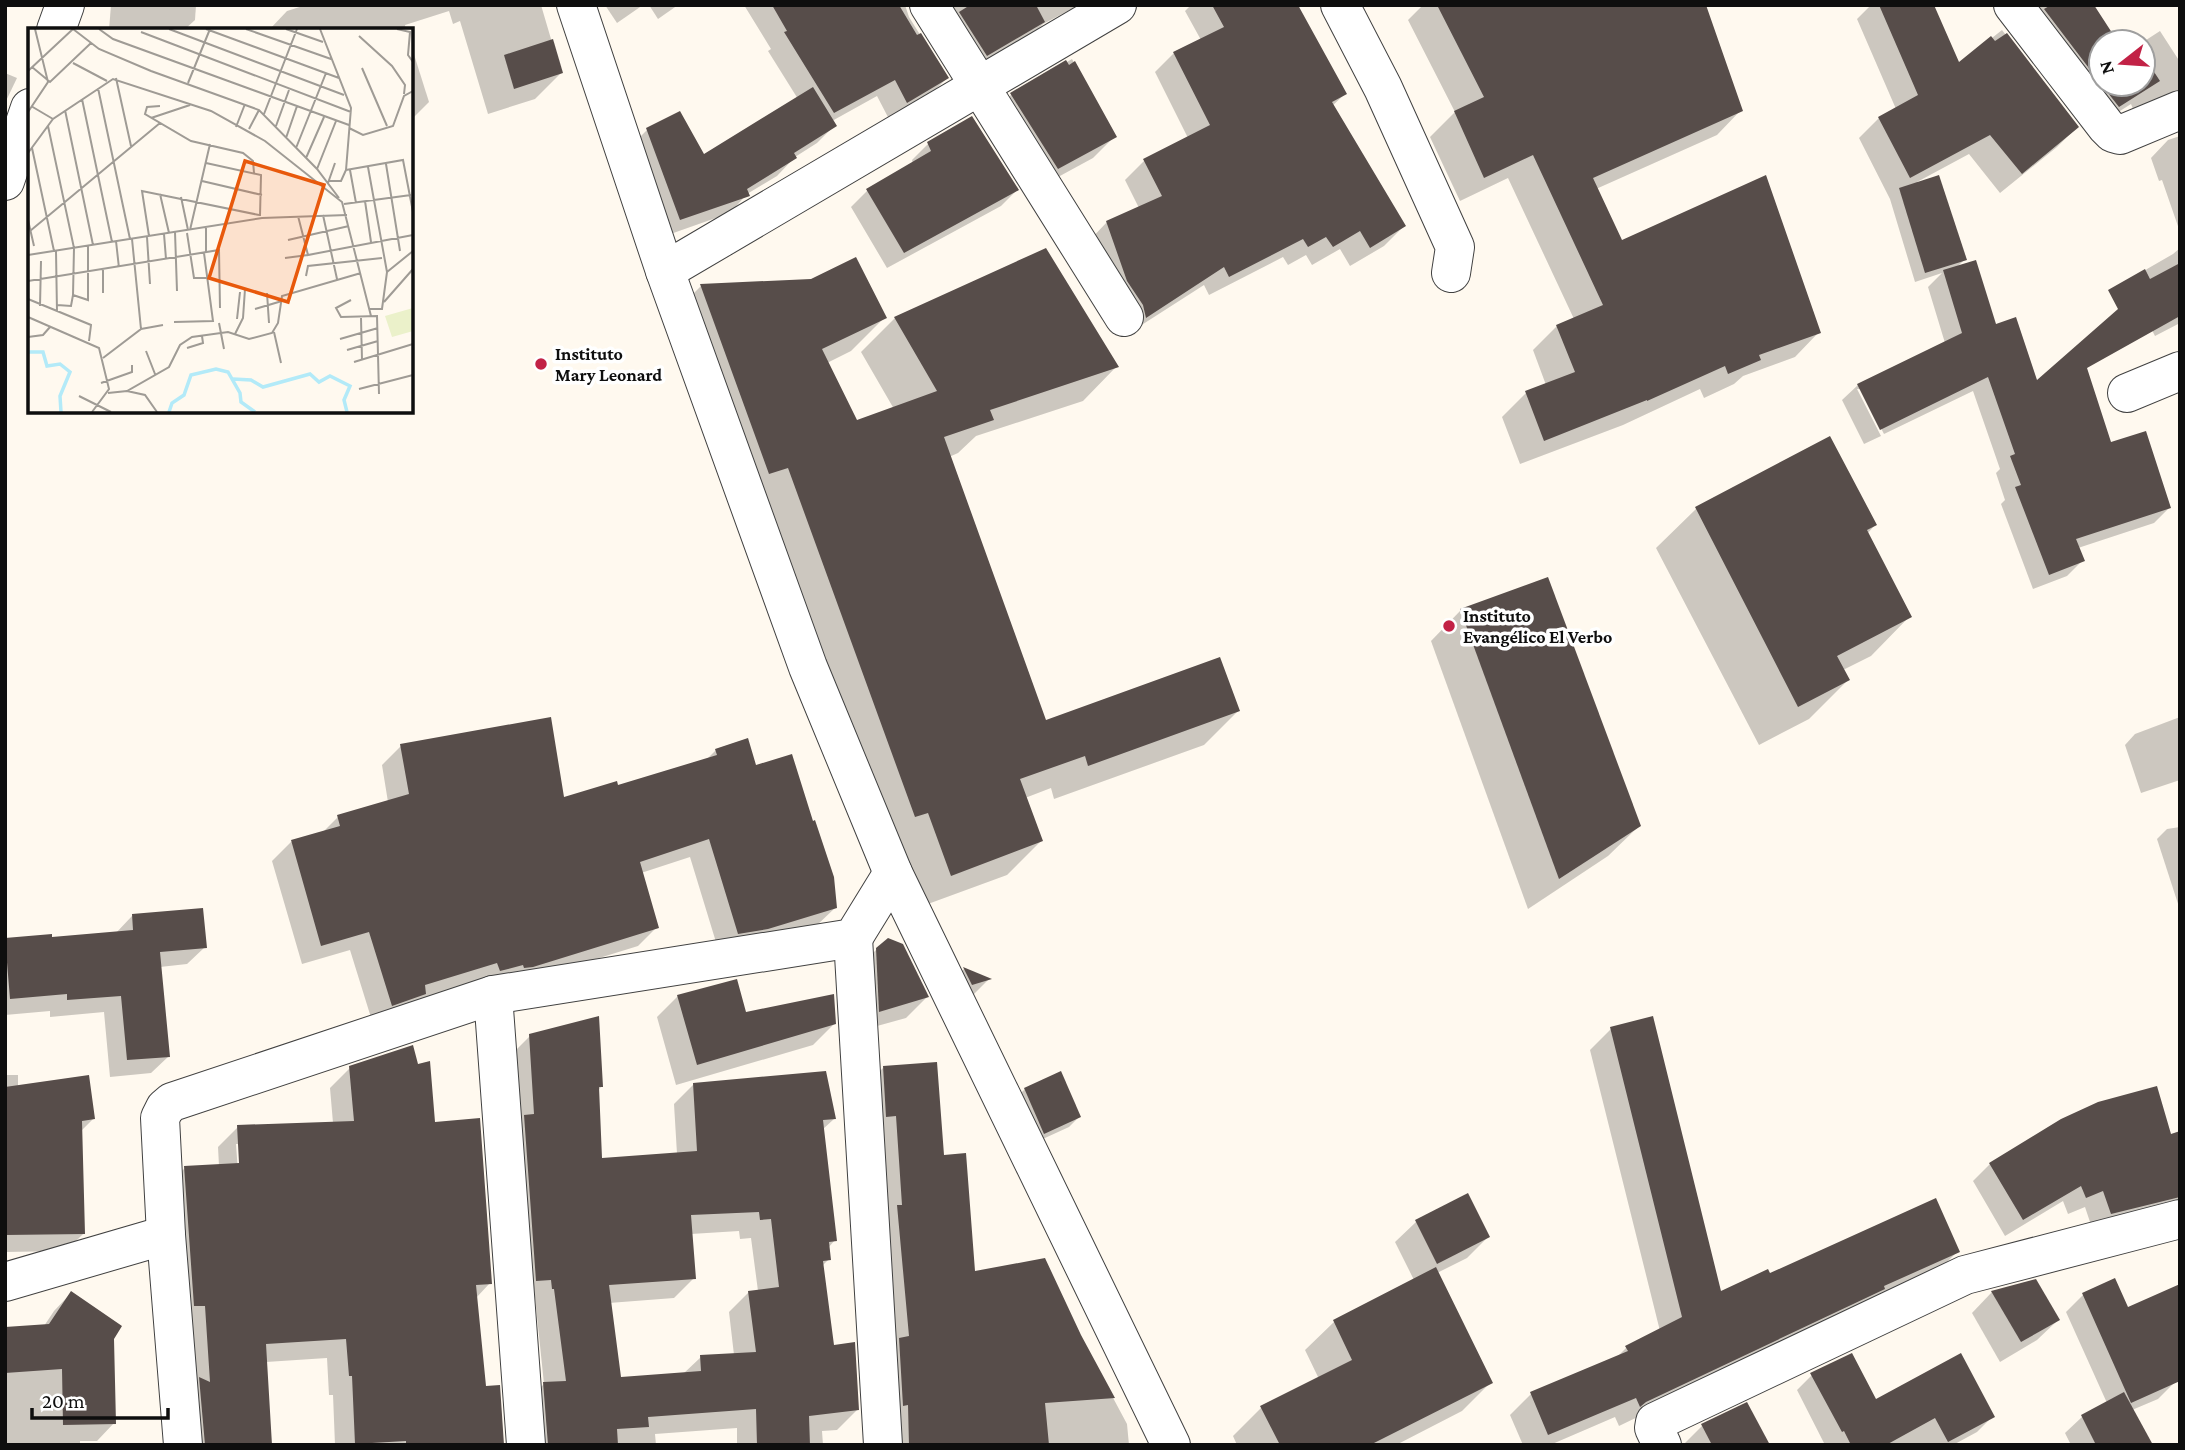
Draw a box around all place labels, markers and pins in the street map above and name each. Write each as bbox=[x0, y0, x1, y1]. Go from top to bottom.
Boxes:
place label: Instituto Mary Leonard bbox=[555, 344, 662, 385]
marker: Instituto Mary Leonard bbox=[533, 356, 549, 372]
place label: Instituto Evangélico El Verbo bbox=[1463, 606, 1612, 647]
marker: Instituto Evangélico El Verbo bbox=[1441, 618, 1457, 634]

